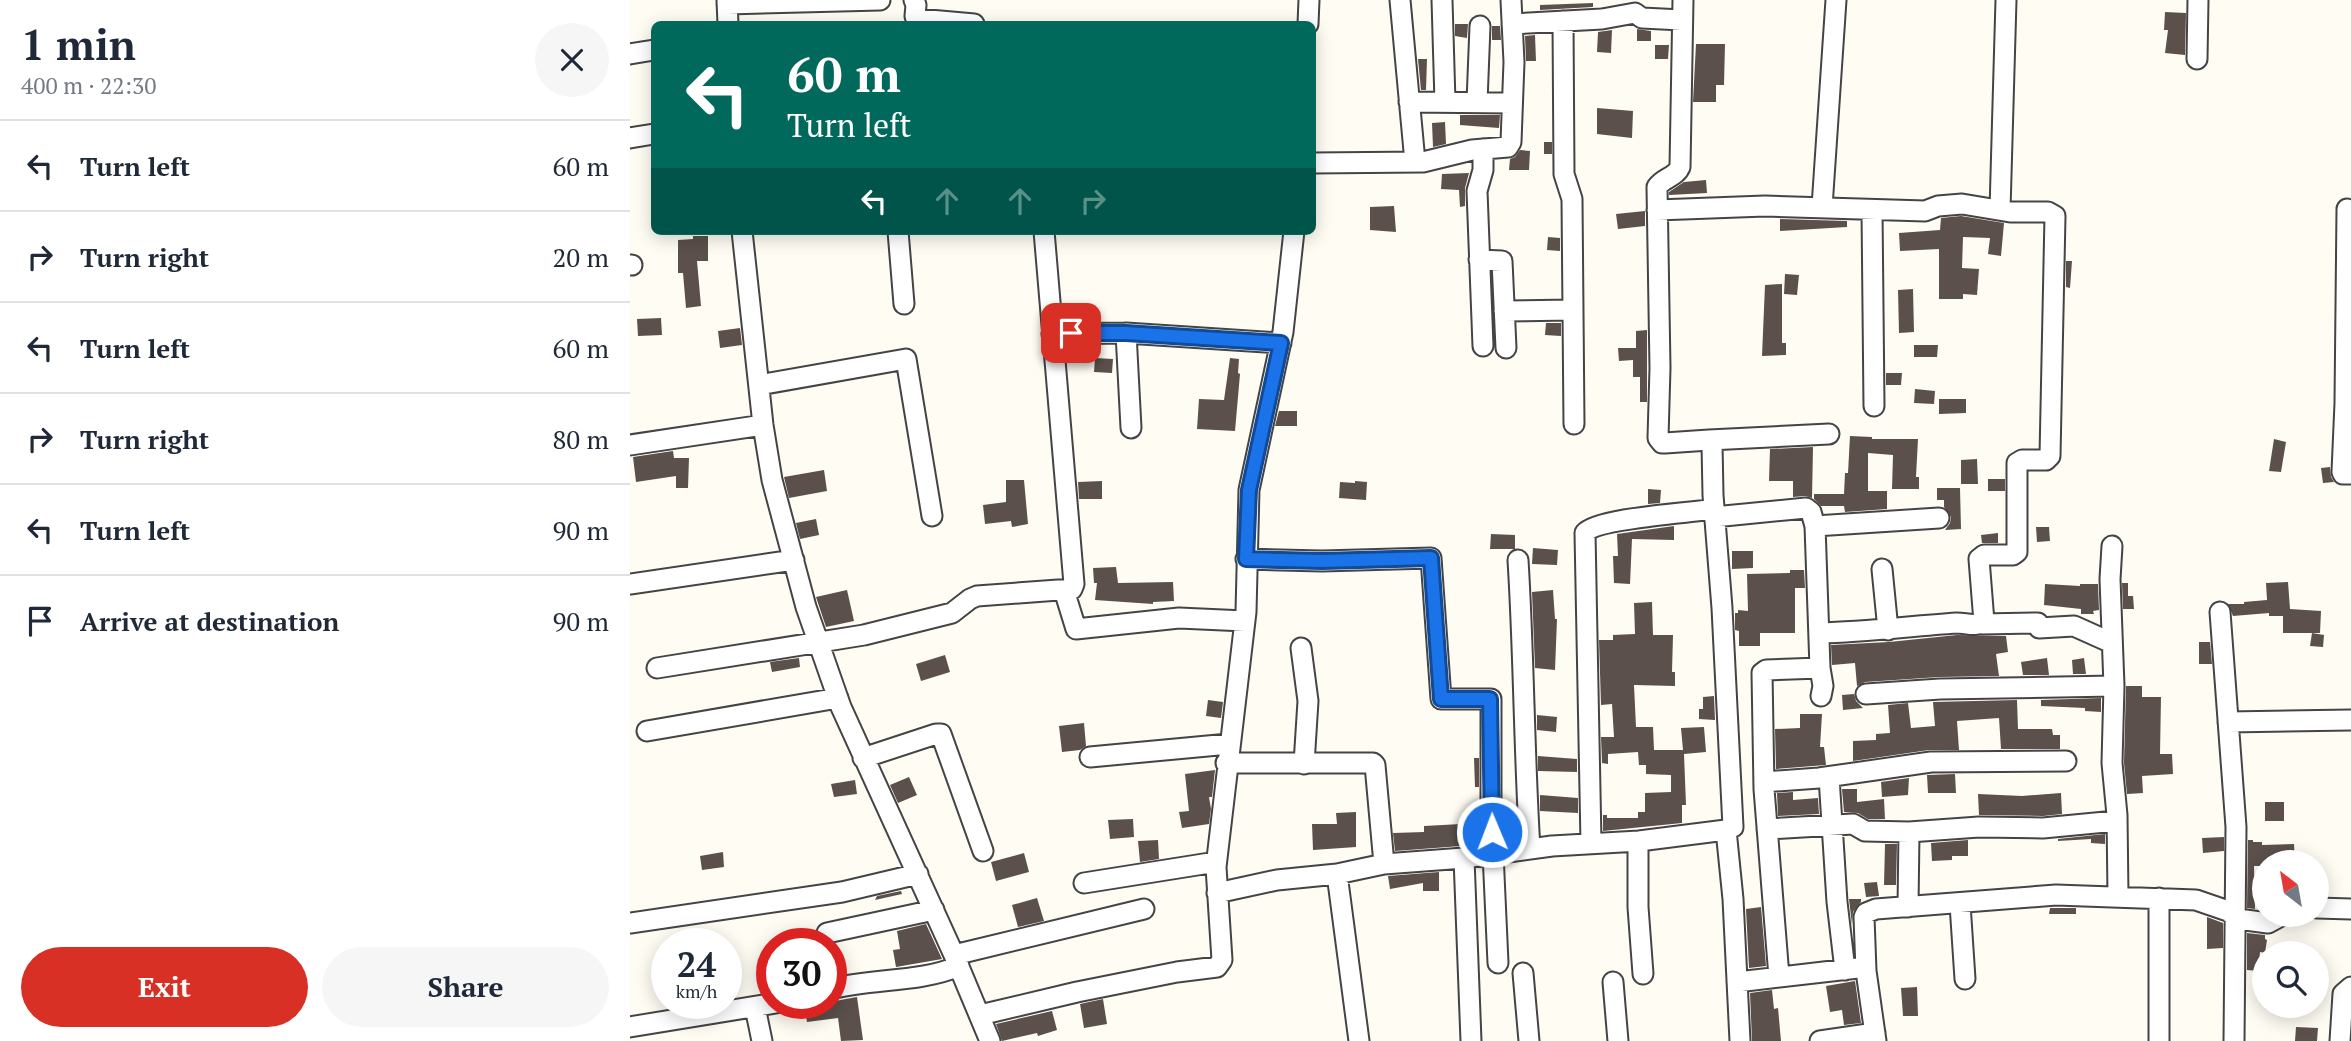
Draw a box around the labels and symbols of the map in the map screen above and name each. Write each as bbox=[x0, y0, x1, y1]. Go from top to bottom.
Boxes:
pin bbox=[1041, 303, 1101, 363]
position arrow bbox=[1455, 795, 1529, 869]
north arrow bbox=[2252, 850, 2329, 928]
speed limit sign: 30 bbox=[756, 928, 847, 1019]

